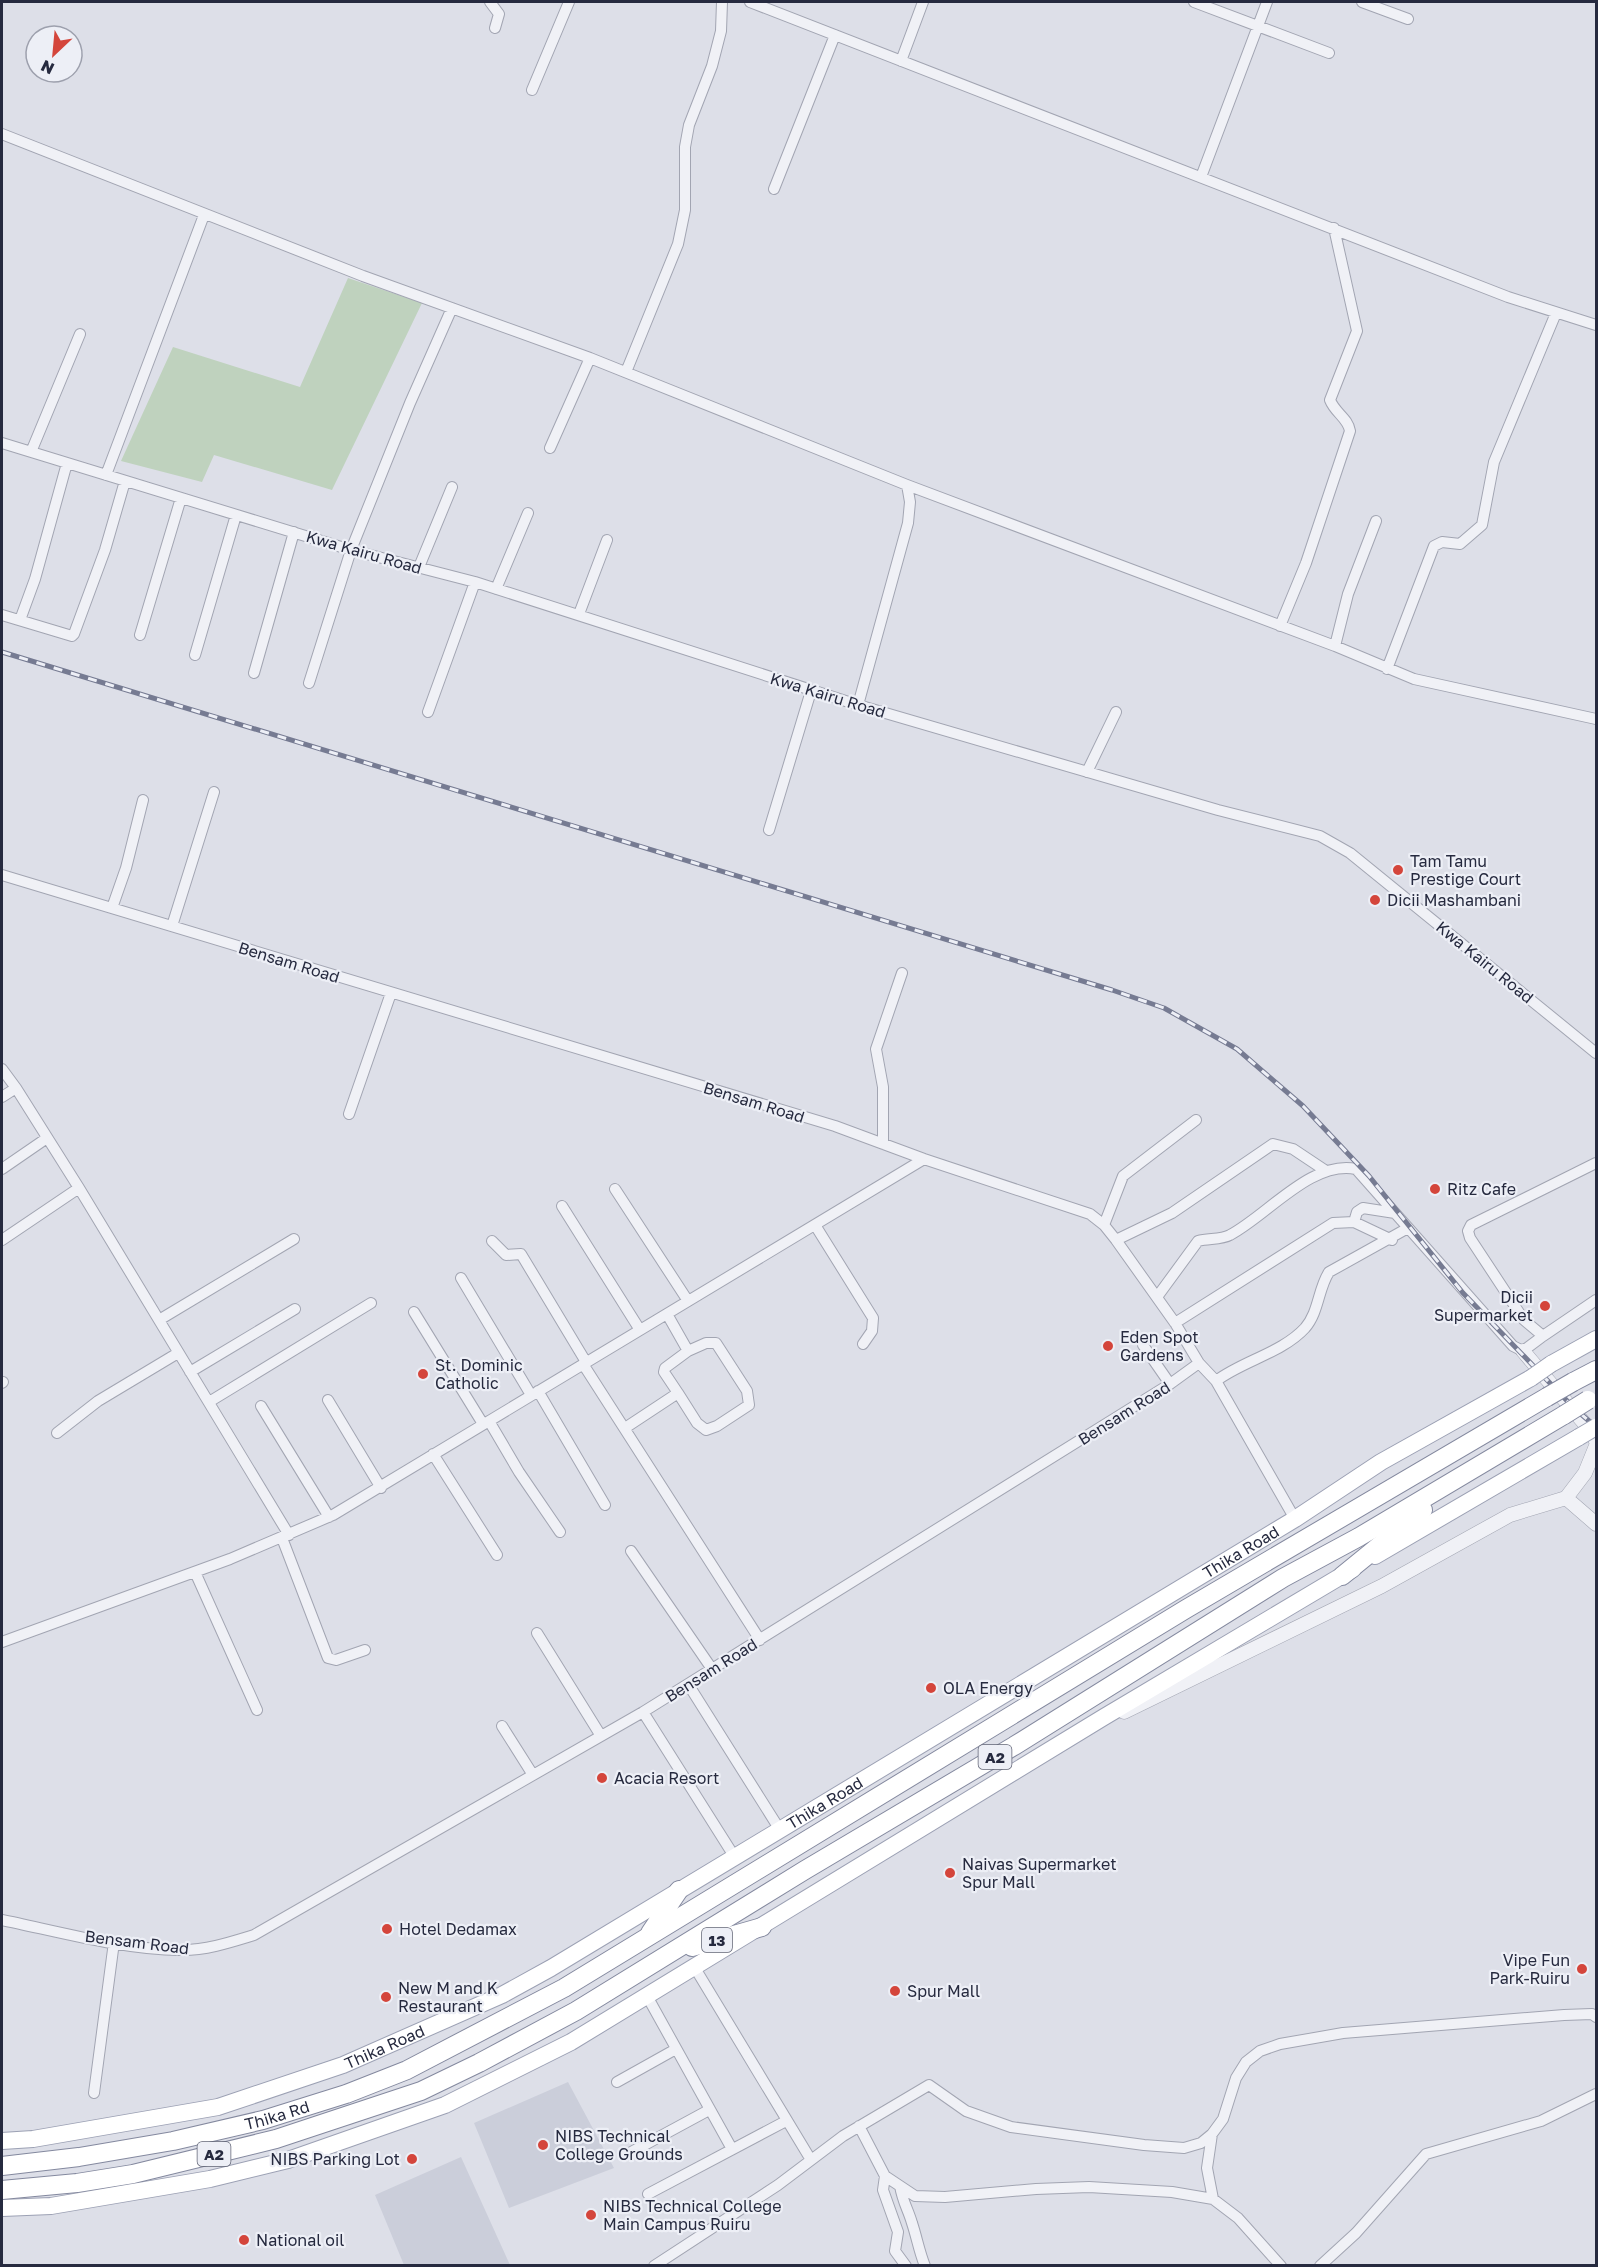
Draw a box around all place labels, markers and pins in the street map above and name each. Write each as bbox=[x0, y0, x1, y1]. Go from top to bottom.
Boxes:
place label: Tam Tamu Prestige Court bbox=[1410, 851, 1521, 889]
marker: Tam Tamu Prestige Court bbox=[1391, 863, 1405, 877]
place label: Dicii Mashambani bbox=[1387, 890, 1521, 910]
marker: Dicii Mashambani bbox=[1368, 893, 1382, 907]
place label: Ritz Cafe bbox=[1447, 1179, 1516, 1199]
marker: Ritz Cafe bbox=[1428, 1182, 1442, 1196]
place label: Dicii Supermarket bbox=[1434, 1287, 1533, 1325]
marker: Dicii Supermarket bbox=[1538, 1299, 1552, 1313]
place label: Eden Spot Gardens bbox=[1120, 1327, 1199, 1365]
marker: Eden Spot Gardens bbox=[1101, 1339, 1115, 1353]
place label: St. Dominic Catholic bbox=[435, 1355, 523, 1393]
marker: St. Dominic Catholic bbox=[416, 1367, 430, 1381]
place label: OLA Energy bbox=[943, 1678, 1033, 1698]
marker: OLA Energy bbox=[924, 1681, 938, 1695]
place label: Acacia Resort bbox=[614, 1768, 719, 1788]
marker: Acacia Resort bbox=[595, 1771, 609, 1785]
place label: Naivas Supermarket Spur Mall bbox=[962, 1854, 1117, 1892]
marker: Naivas Supermarket Spur Mall bbox=[943, 1866, 957, 1880]
place label: Hotel Dedamax bbox=[399, 1919, 517, 1939]
marker: Hotel Dedamax bbox=[380, 1922, 394, 1936]
place label: Vipe Fun Park-Ruiru bbox=[1489, 1950, 1570, 1988]
marker: Vipe Fun Park-Ruiru bbox=[1575, 1962, 1589, 1976]
place label: New M and K Restaurant bbox=[398, 1978, 498, 2016]
place label: Spur Mall bbox=[907, 1981, 980, 2001]
marker: Spur Mall bbox=[888, 1984, 902, 1998]
marker: New M and K Restaurant bbox=[379, 1990, 393, 2004]
place label: NIBS Technical College Grounds bbox=[555, 2126, 683, 2164]
marker: NIBS Technical College Grounds bbox=[536, 2138, 550, 2152]
place label: NIBS Parking Lot bbox=[270, 2149, 400, 2169]
marker: NIBS Parking Lot bbox=[405, 2152, 419, 2166]
place label: NIBS Technical College Main Campus Ruiru bbox=[603, 2196, 781, 2234]
marker: NIBS Technical College Main Campus Ruiru bbox=[584, 2208, 598, 2222]
place label: National oil bbox=[256, 2230, 344, 2250]
marker: National oil bbox=[237, 2233, 251, 2247]

